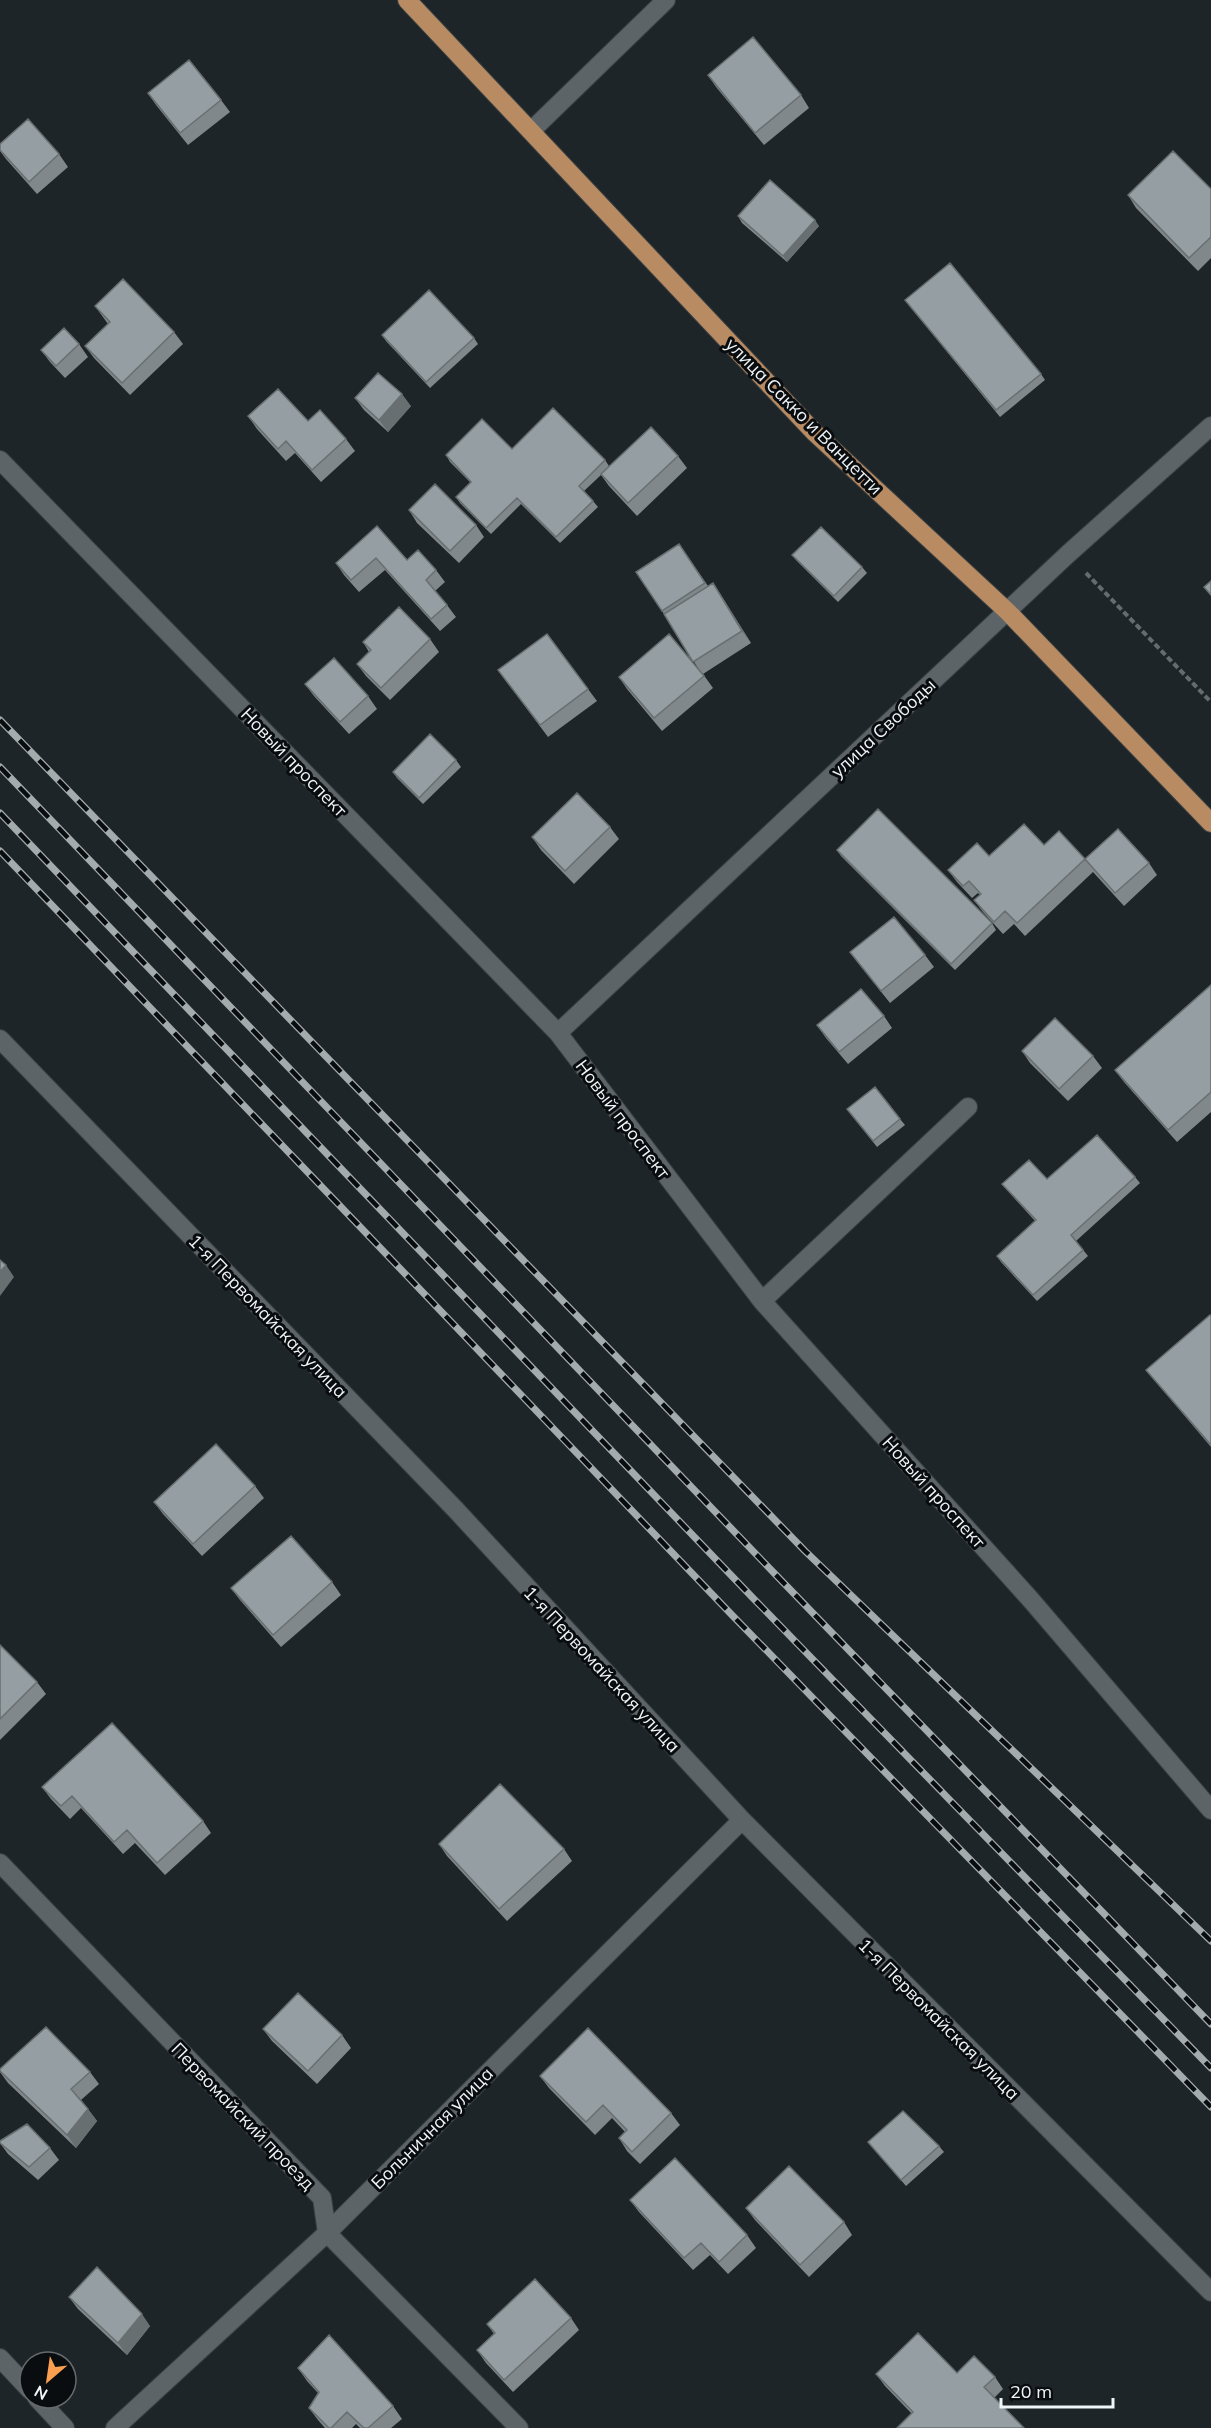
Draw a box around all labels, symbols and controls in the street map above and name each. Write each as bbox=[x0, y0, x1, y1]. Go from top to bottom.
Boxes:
street label: улица Сакко и Ванцетти bbox=[721, 333, 887, 499]
street label: улица Свободы bbox=[826, 673, 940, 783]
street label: Новый проспект bbox=[236, 703, 352, 822]
street label: Новый проспект bbox=[571, 1055, 676, 1184]
street label: 1-я Первомайская улица bbox=[184, 1229, 352, 1403]
street label: Новый проспект bbox=[878, 1431, 991, 1553]
street label: 1-я Первомайская улица bbox=[519, 1581, 685, 1757]
street label: 1-я Первомайская улица bbox=[853, 1933, 1025, 2105]
street label: Первомайский проезд bbox=[167, 2037, 319, 2195]
street label: Больничная улица bbox=[366, 2062, 498, 2194]
north arrow bbox=[18, 2350, 78, 2410]
scale bar bbox=[1001, 2371, 1114, 2409]
text: 20 m bbox=[1010, 2380, 1052, 2403]
text: N bbox=[31, 2381, 51, 2405]

